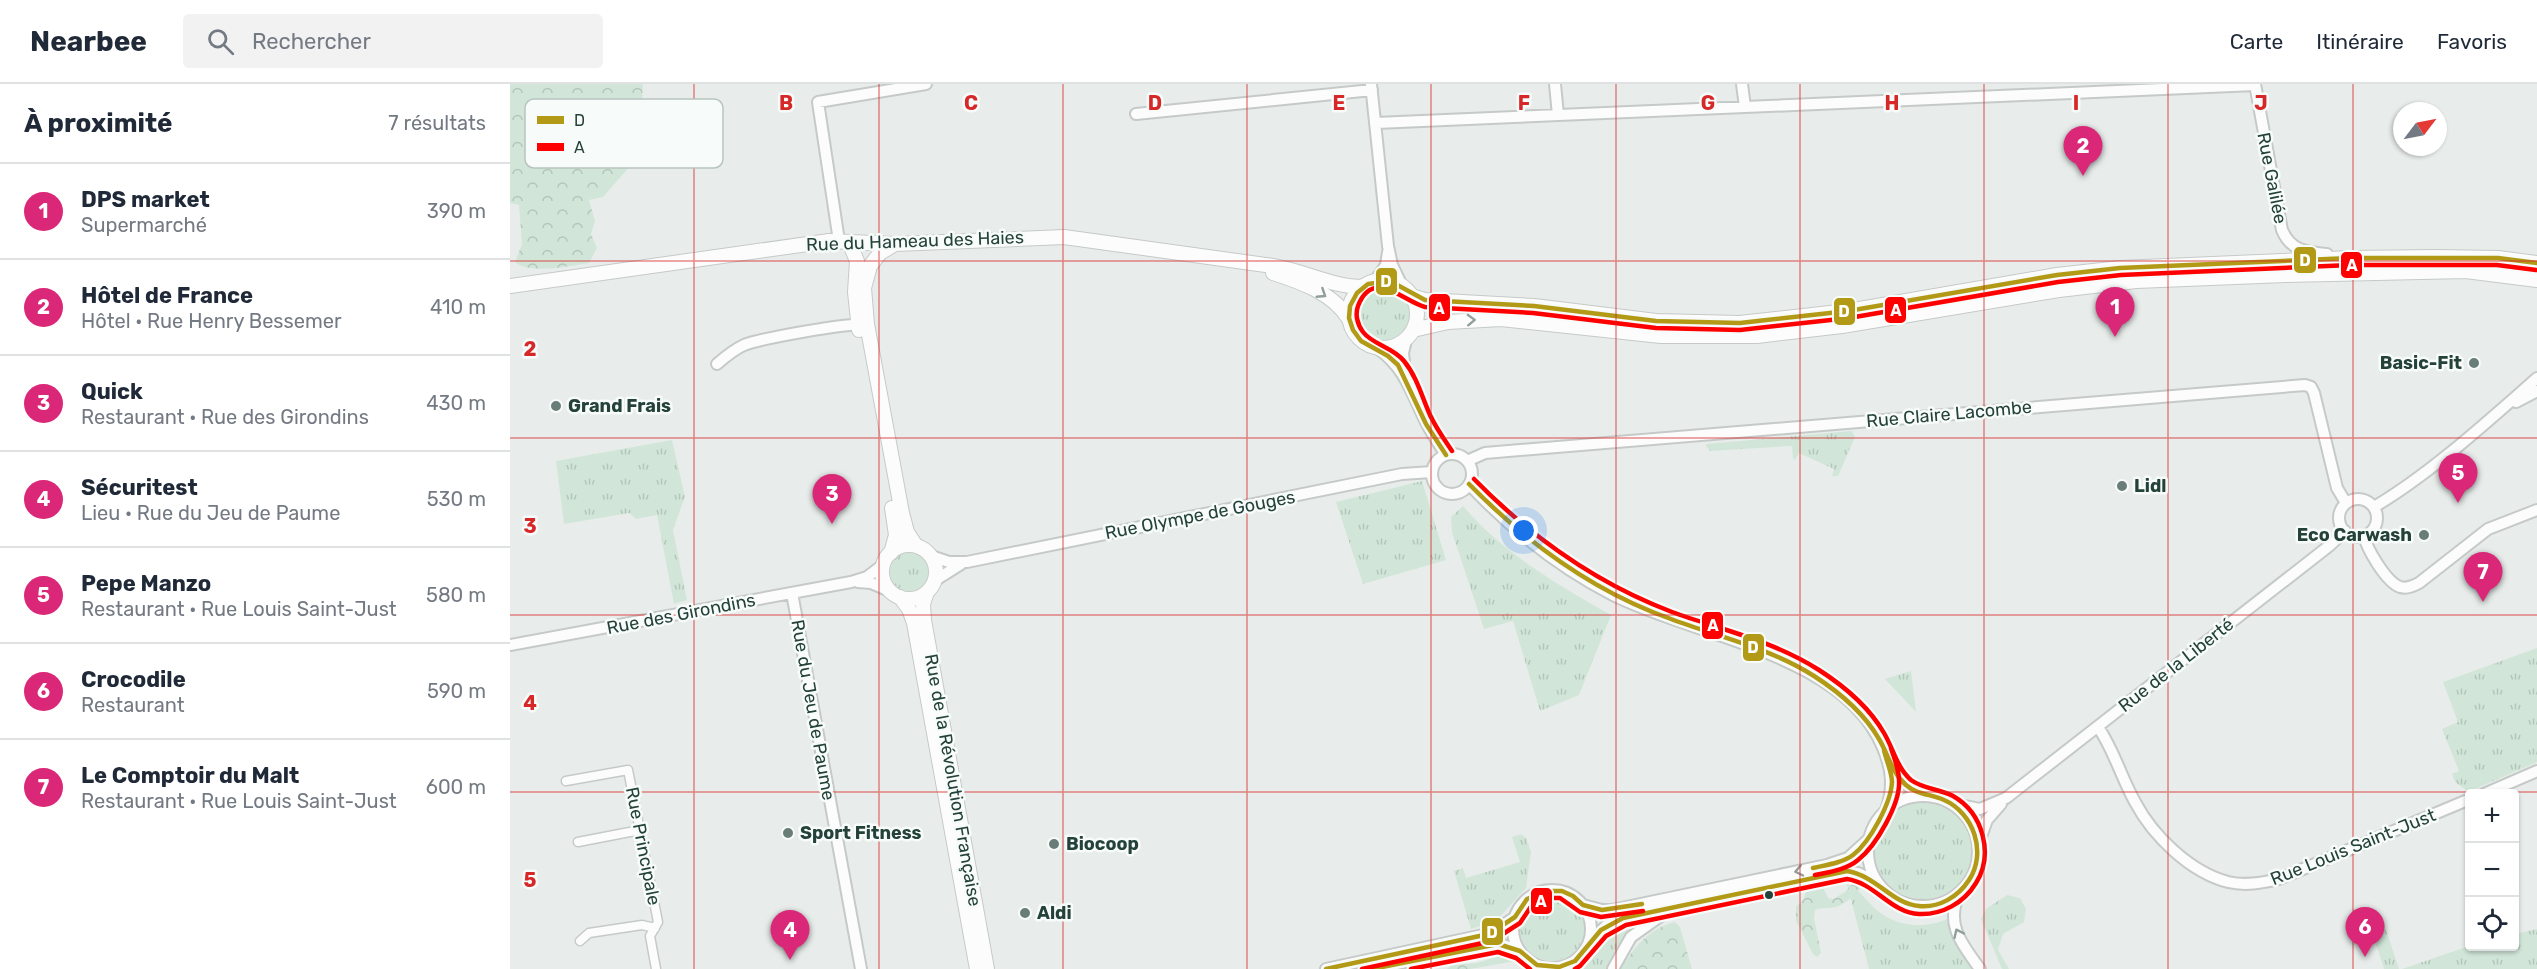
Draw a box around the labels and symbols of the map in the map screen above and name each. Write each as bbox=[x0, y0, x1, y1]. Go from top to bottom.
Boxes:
text: B bbox=[779, 91, 793, 115]
text: C bbox=[964, 91, 978, 115]
text: D bbox=[1148, 91, 1162, 115]
text: E bbox=[1333, 91, 1345, 115]
text: F bbox=[1518, 91, 1530, 115]
text: G bbox=[1701, 91, 1715, 115]
text: H bbox=[1885, 91, 1899, 115]
text: I bbox=[2073, 91, 2079, 115]
text: J bbox=[2254, 91, 2268, 115]
legend bbox=[525, 99, 723, 168]
north arrow bbox=[2393, 102, 2447, 156]
text: D bbox=[574, 111, 585, 130]
pin: 2 bbox=[2064, 126, 2102, 176]
street label: Rue Galilée bbox=[2252, 130, 2292, 226]
text: A bbox=[574, 138, 585, 157]
street label: Rue du Hameau des Haies bbox=[806, 226, 1024, 256]
line badge: D bbox=[2293, 246, 2317, 274]
text: D bbox=[2299, 251, 2311, 270]
line badge: A bbox=[2340, 251, 2363, 279]
text: A bbox=[2346, 256, 2358, 275]
line badge: D bbox=[1375, 267, 1398, 296]
text: D bbox=[1380, 272, 1392, 291]
one-way arrow bbox=[1315, 287, 1326, 298]
pin: 1 bbox=[2096, 288, 2134, 337]
line badge: A bbox=[1428, 293, 1451, 322]
line badge: A bbox=[1884, 296, 1907, 324]
line badge: D bbox=[1833, 297, 1856, 326]
text: A bbox=[1433, 299, 1445, 318]
text: A bbox=[1890, 301, 1902, 320]
text: D bbox=[1838, 302, 1850, 321]
one-way arrow bbox=[1466, 314, 1475, 327]
text: 2 bbox=[524, 337, 537, 361]
place label: Basic-Fit bbox=[2380, 352, 2462, 374]
marker: Basic-Fit bbox=[2467, 356, 2481, 370]
place label: Grand Frais bbox=[568, 395, 671, 417]
street label: Rue Claire Lacombe bbox=[1865, 396, 2033, 432]
marker: Grand Frais bbox=[549, 399, 563, 413]
pin: 5 bbox=[2438, 454, 2478, 503]
pin: 3 bbox=[812, 474, 852, 524]
place label: Lidl bbox=[2134, 475, 2166, 497]
marker: Lidl bbox=[2115, 479, 2129, 493]
street label: Rue Olympe de Gouges bbox=[1103, 486, 1297, 544]
text: 3 bbox=[523, 514, 537, 538]
your location bbox=[1509, 516, 1538, 545]
place label: Eco Carwash bbox=[2297, 524, 2412, 546]
marker: Eco Carwash bbox=[2417, 528, 2431, 542]
pin: 7 bbox=[2464, 552, 2502, 602]
street label: Rue des Girondins bbox=[605, 589, 757, 639]
line badge: A bbox=[1701, 611, 1724, 640]
street label: Rue de la Liberté bbox=[2114, 613, 2238, 717]
text: A bbox=[1707, 616, 1719, 635]
street label: Rue du Jeu de Paume bbox=[786, 618, 840, 802]
line badge: D bbox=[1742, 633, 1765, 662]
text: D bbox=[1747, 638, 1759, 657]
street label: Rue de la Révolution Française bbox=[920, 652, 986, 908]
text: 4 bbox=[523, 691, 537, 715]
street label: Rue Principale bbox=[621, 785, 665, 907]
street label: Rue Louis Saint-Just bbox=[2267, 804, 2439, 890]
place label: Sport Fitness bbox=[800, 822, 922, 844]
marker: Sport Fitness bbox=[781, 826, 795, 840]
place label: Biocoop bbox=[1066, 833, 1139, 855]
marker: Biocoop bbox=[1047, 837, 1061, 851]
one-way arrow bbox=[1795, 863, 1805, 876]
text: 5 bbox=[524, 868, 537, 892]
line badge: A bbox=[1530, 887, 1553, 915]
unlabelled marker bbox=[1763, 889, 1775, 901]
text: A bbox=[1535, 892, 1547, 911]
place label: Aldi bbox=[1037, 902, 1072, 924]
marker: Aldi bbox=[1018, 906, 1032, 920]
pin: 6 bbox=[2346, 908, 2384, 957]
pin: 4 bbox=[770, 910, 810, 960]
line badge: D bbox=[1481, 917, 1504, 946]
text: D bbox=[1486, 923, 1498, 942]
one-way arrow bbox=[1953, 928, 1965, 939]

